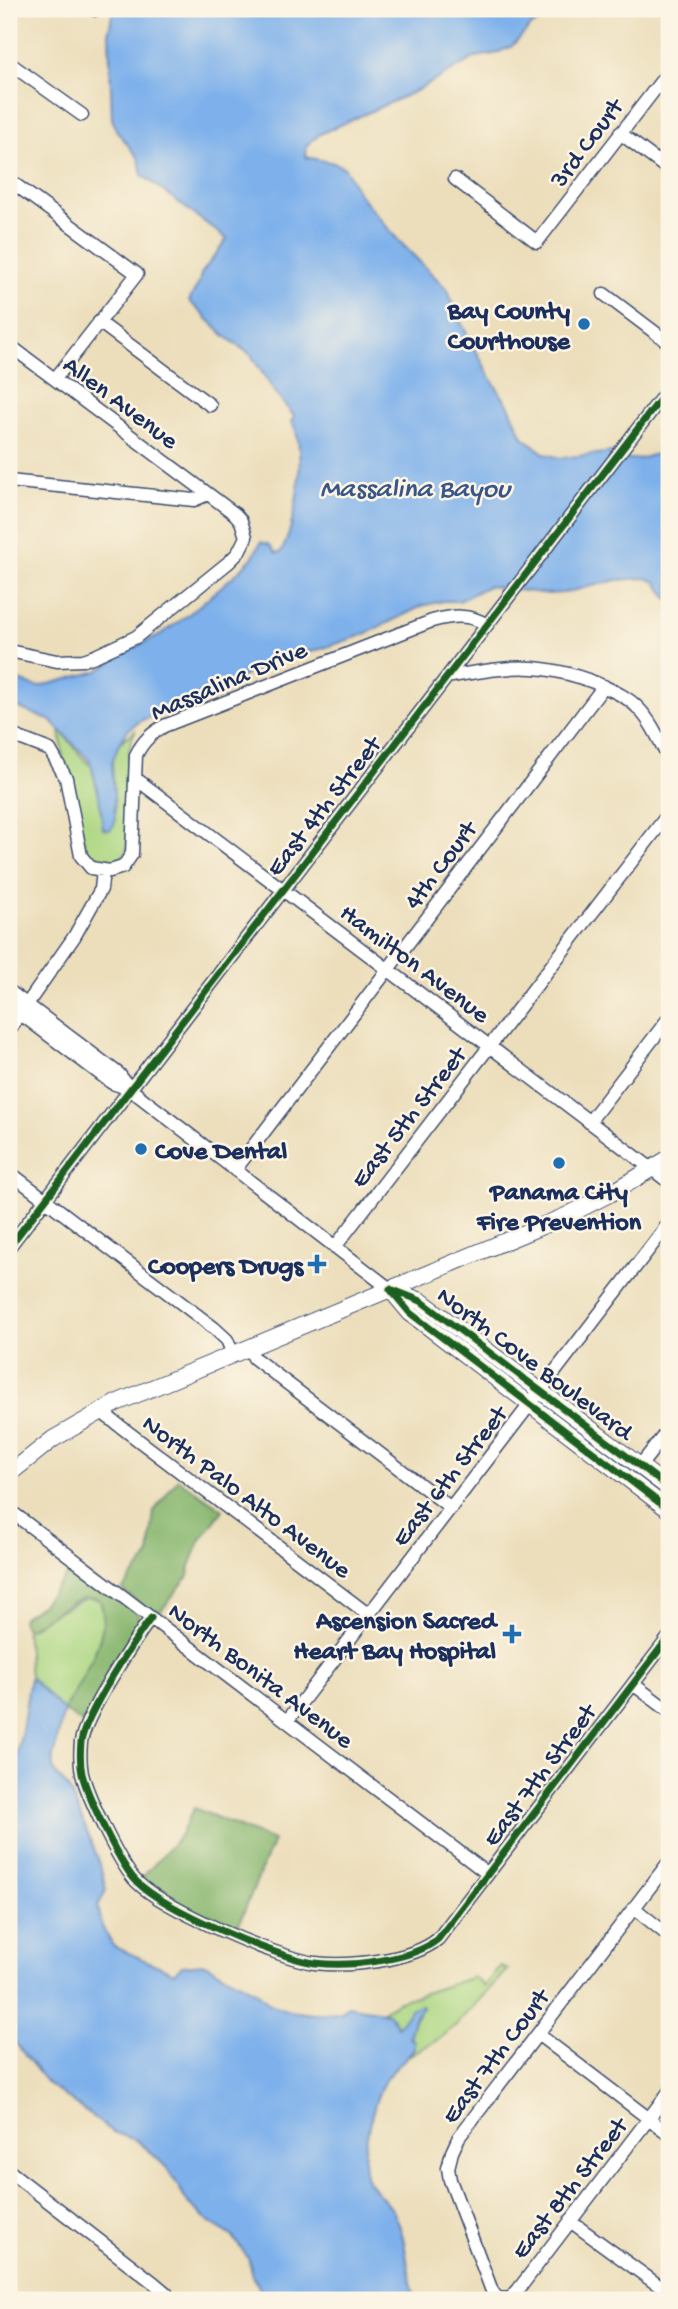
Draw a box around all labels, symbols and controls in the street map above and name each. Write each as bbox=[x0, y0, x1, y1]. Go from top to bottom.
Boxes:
street label: 3rd Court bbox=[544, 92, 634, 196]
place label: Bay County Courthouse bbox=[447, 298, 572, 359]
marker: Bay County Courthouse bbox=[576, 316, 592, 332]
street label: Allen Avenue bbox=[55, 351, 184, 459]
water label: Massalina Bayou bbox=[320, 474, 513, 507]
street label: Massalina Drive bbox=[147, 636, 313, 730]
street label: East 4th Street bbox=[261, 730, 391, 884]
street label: 4th Court bbox=[399, 814, 487, 917]
street label: Hamilton Avenue bbox=[332, 899, 495, 1032]
street label: East 5th Street bbox=[346, 1040, 477, 1196]
place label: Cove Dental bbox=[155, 1138, 287, 1169]
marker: Cove Dental bbox=[133, 1141, 149, 1157]
marker: Panama City Fire Prevention bbox=[551, 1155, 567, 1171]
place label: Panama City Fire Prevention bbox=[476, 1179, 642, 1240]
place label: Coopers Drugs bbox=[148, 1253, 304, 1284]
marker: Coopers Drugs bbox=[309, 1256, 325, 1272]
street label: North Cove Boulevard bbox=[429, 1282, 639, 1450]
street label: East 6th Street bbox=[387, 1399, 518, 1554]
street label: North Palo Alto Avenue bbox=[134, 1410, 357, 1588]
street label: North Bonita Avenue bbox=[160, 1598, 359, 1758]
place label: Ascension Sacred Heart Bay Hospital bbox=[294, 1608, 499, 1669]
marker: Ascension Sacred Heart Bay Hospital bbox=[502, 1624, 522, 1644]
street label: East 7th Street bbox=[478, 1697, 607, 1854]
street label: East 7th Court bbox=[437, 1982, 560, 2131]
street label: East 8th Street bbox=[507, 2111, 638, 2267]

